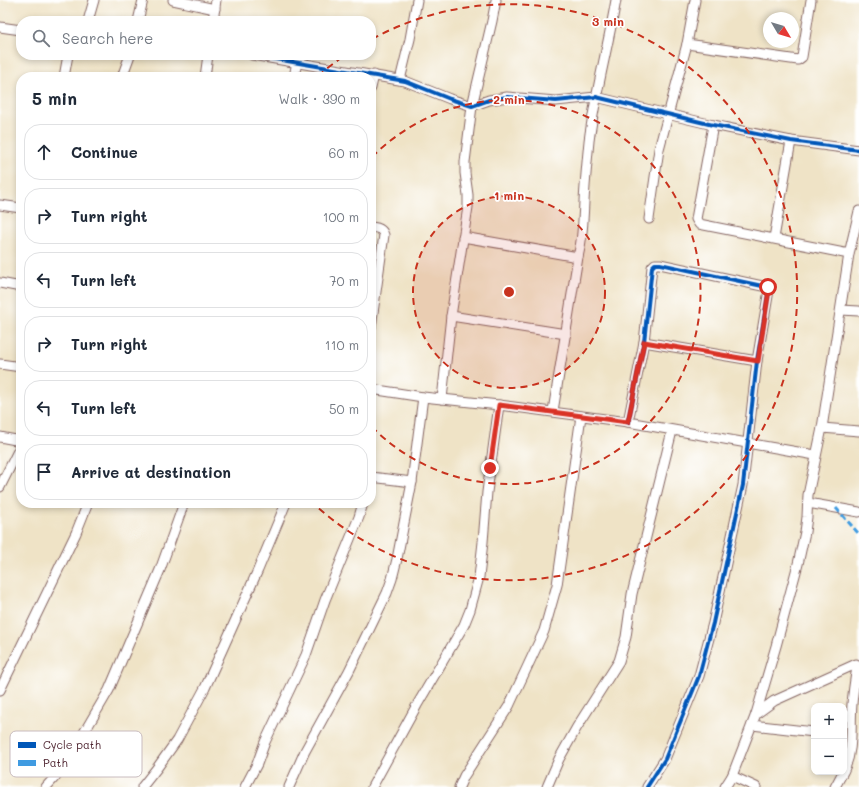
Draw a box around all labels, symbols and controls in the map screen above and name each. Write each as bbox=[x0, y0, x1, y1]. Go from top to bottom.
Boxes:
north arrow bbox=[763, 12, 799, 48]
text: 3 min bbox=[592, 13, 624, 29]
search box bbox=[16, 16, 376, 60]
icon: search bbox=[30, 27, 52, 49]
text: Search here bbox=[62, 28, 153, 48]
text: 5 min bbox=[32, 87, 77, 109]
text: Walk · 390 m bbox=[278, 90, 360, 107]
text: 2 min bbox=[493, 91, 525, 107]
icon: ahead bbox=[33, 141, 55, 163]
text: Continue bbox=[71, 142, 138, 162]
text: 60 m bbox=[329, 144, 359, 161]
text: 1 min bbox=[494, 187, 524, 203]
icon: right bbox=[33, 205, 55, 227]
text: Turn right bbox=[71, 206, 148, 226]
text: 100 m bbox=[323, 208, 359, 225]
icon: left bbox=[33, 269, 55, 291]
text: Turn left bbox=[71, 270, 136, 290]
text: 70 m bbox=[329, 272, 359, 289]
route start bbox=[759, 278, 777, 296]
centre of rings bbox=[502, 285, 516, 299]
icon: right bbox=[33, 333, 55, 355]
text: Turn right bbox=[71, 334, 148, 354]
text: 110 m bbox=[325, 336, 359, 353]
icon: left bbox=[33, 397, 55, 419]
text: Turn left bbox=[71, 398, 136, 418]
text: 50 m bbox=[329, 400, 359, 417]
route end bbox=[481, 459, 499, 477]
icon: arrive bbox=[33, 461, 55, 483]
text: Arrive at destination bbox=[71, 462, 231, 482]
map controls bbox=[811, 703, 847, 775]
button: + bbox=[811, 703, 847, 739]
legend bbox=[10, 731, 142, 777]
text: Cycle path bbox=[43, 737, 101, 752]
button: − bbox=[811, 739, 847, 775]
text: Path bbox=[43, 755, 68, 770]

